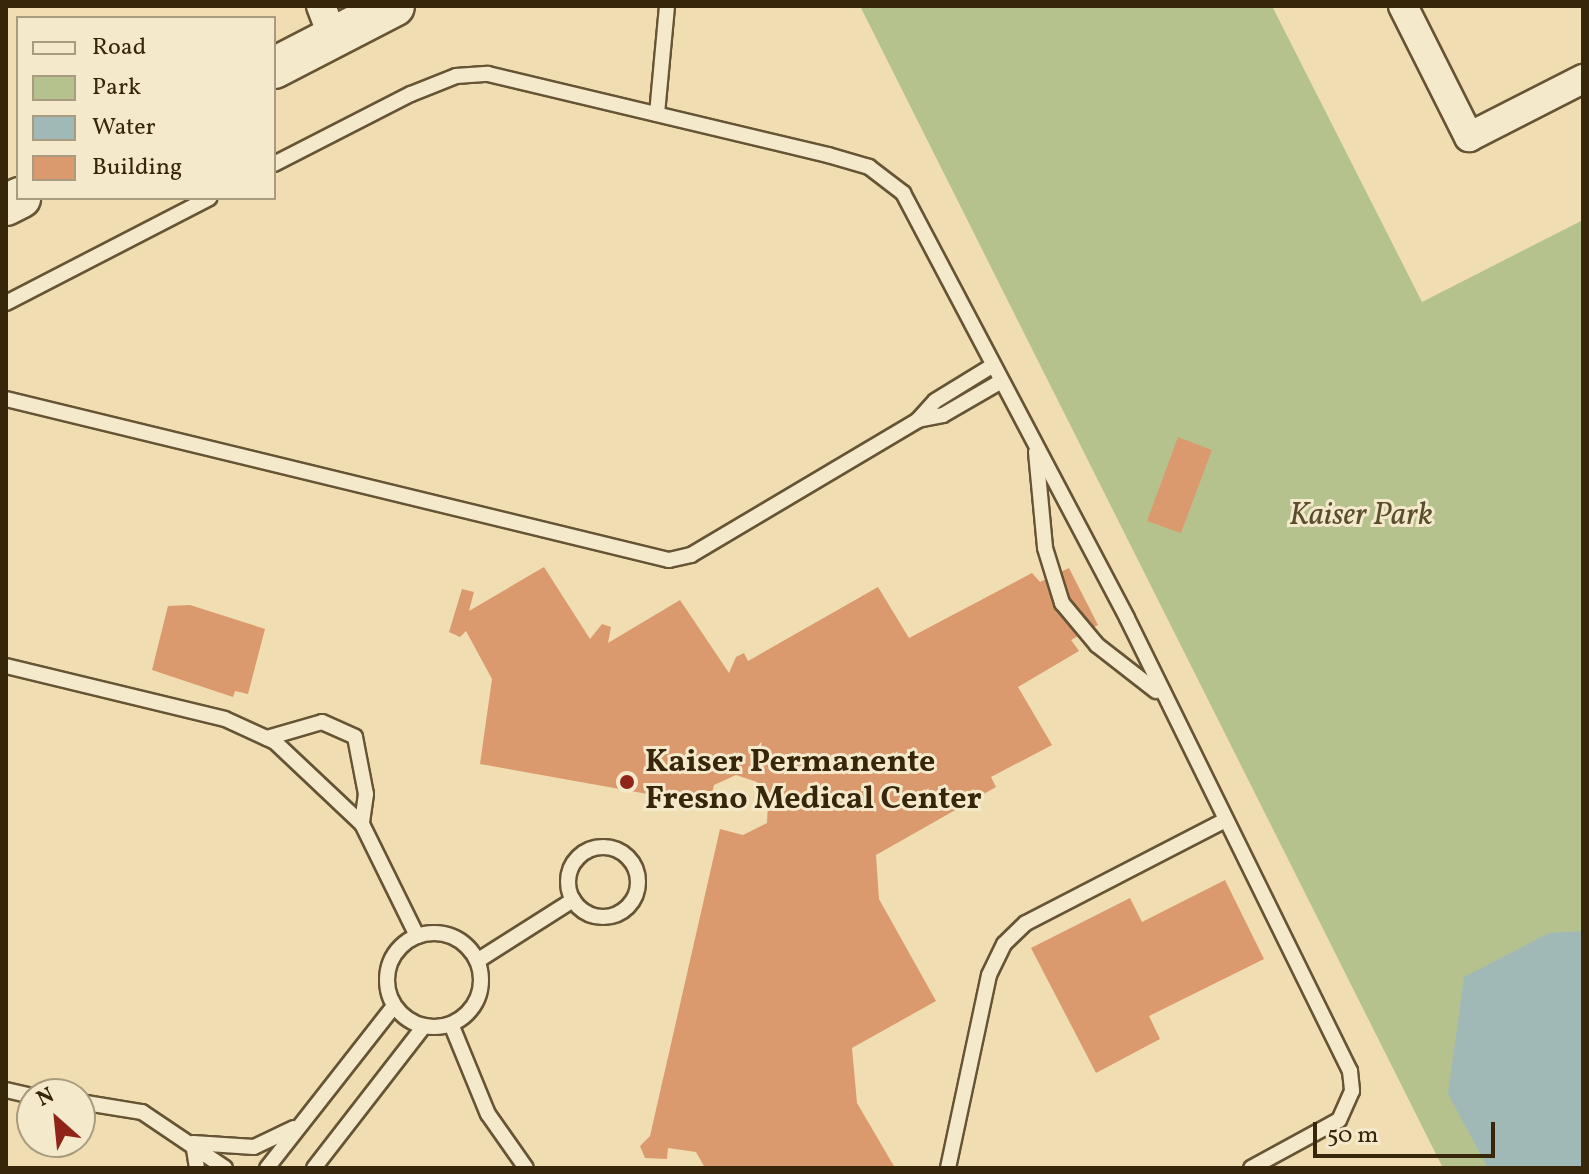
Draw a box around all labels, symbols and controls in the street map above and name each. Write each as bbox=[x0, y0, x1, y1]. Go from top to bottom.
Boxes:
legend bbox=[16, 16, 276, 200]
text: Road bbox=[92, 31, 146, 65]
text: Park bbox=[92, 71, 141, 105]
text: Water bbox=[92, 111, 156, 145]
text: Building bbox=[92, 151, 182, 185]
park label: Kaiser Park bbox=[1289, 497, 1433, 535]
place label: Kaiser Permanente Fresno Medical Center bbox=[645, 745, 982, 820]
marker: Kaiser Permanente Fresno Medical Center bbox=[616, 771, 638, 793]
north arrow bbox=[16, 1078, 96, 1158]
text: N bbox=[32, 1081, 60, 1115]
scale bar bbox=[1317, 1106, 1499, 1156]
text: 50 m bbox=[1327, 1119, 1379, 1153]

